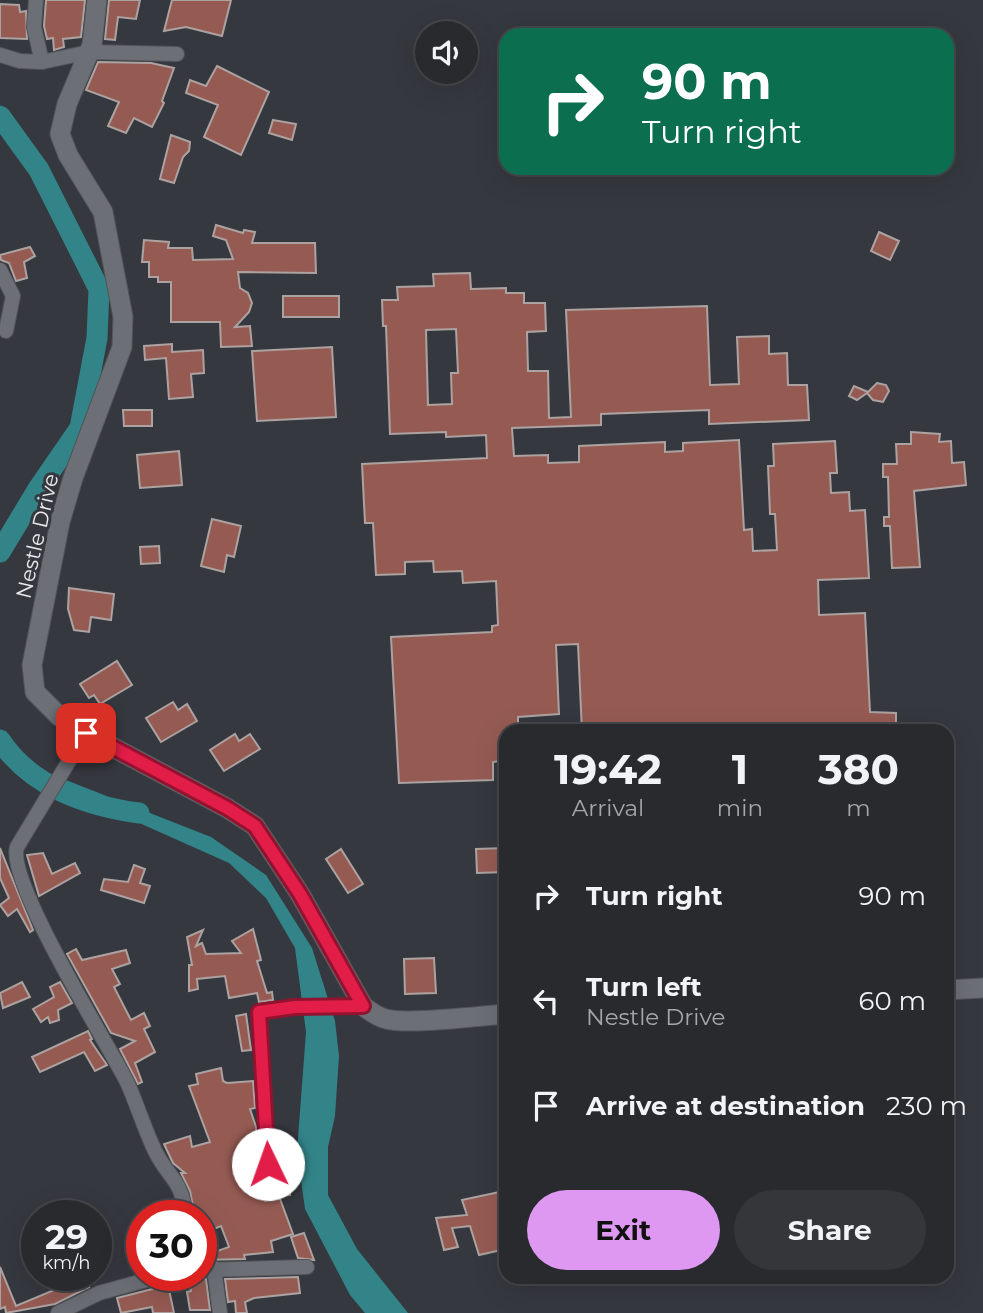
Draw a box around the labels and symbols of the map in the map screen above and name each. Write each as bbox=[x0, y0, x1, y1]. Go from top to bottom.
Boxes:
street label: Nestle Drive bbox=[10, 471, 64, 601]
pin bbox=[56, 703, 116, 763]
position arrow bbox=[231, 1127, 305, 1201]
speed limit sign: 30 bbox=[126, 1200, 217, 1291]

